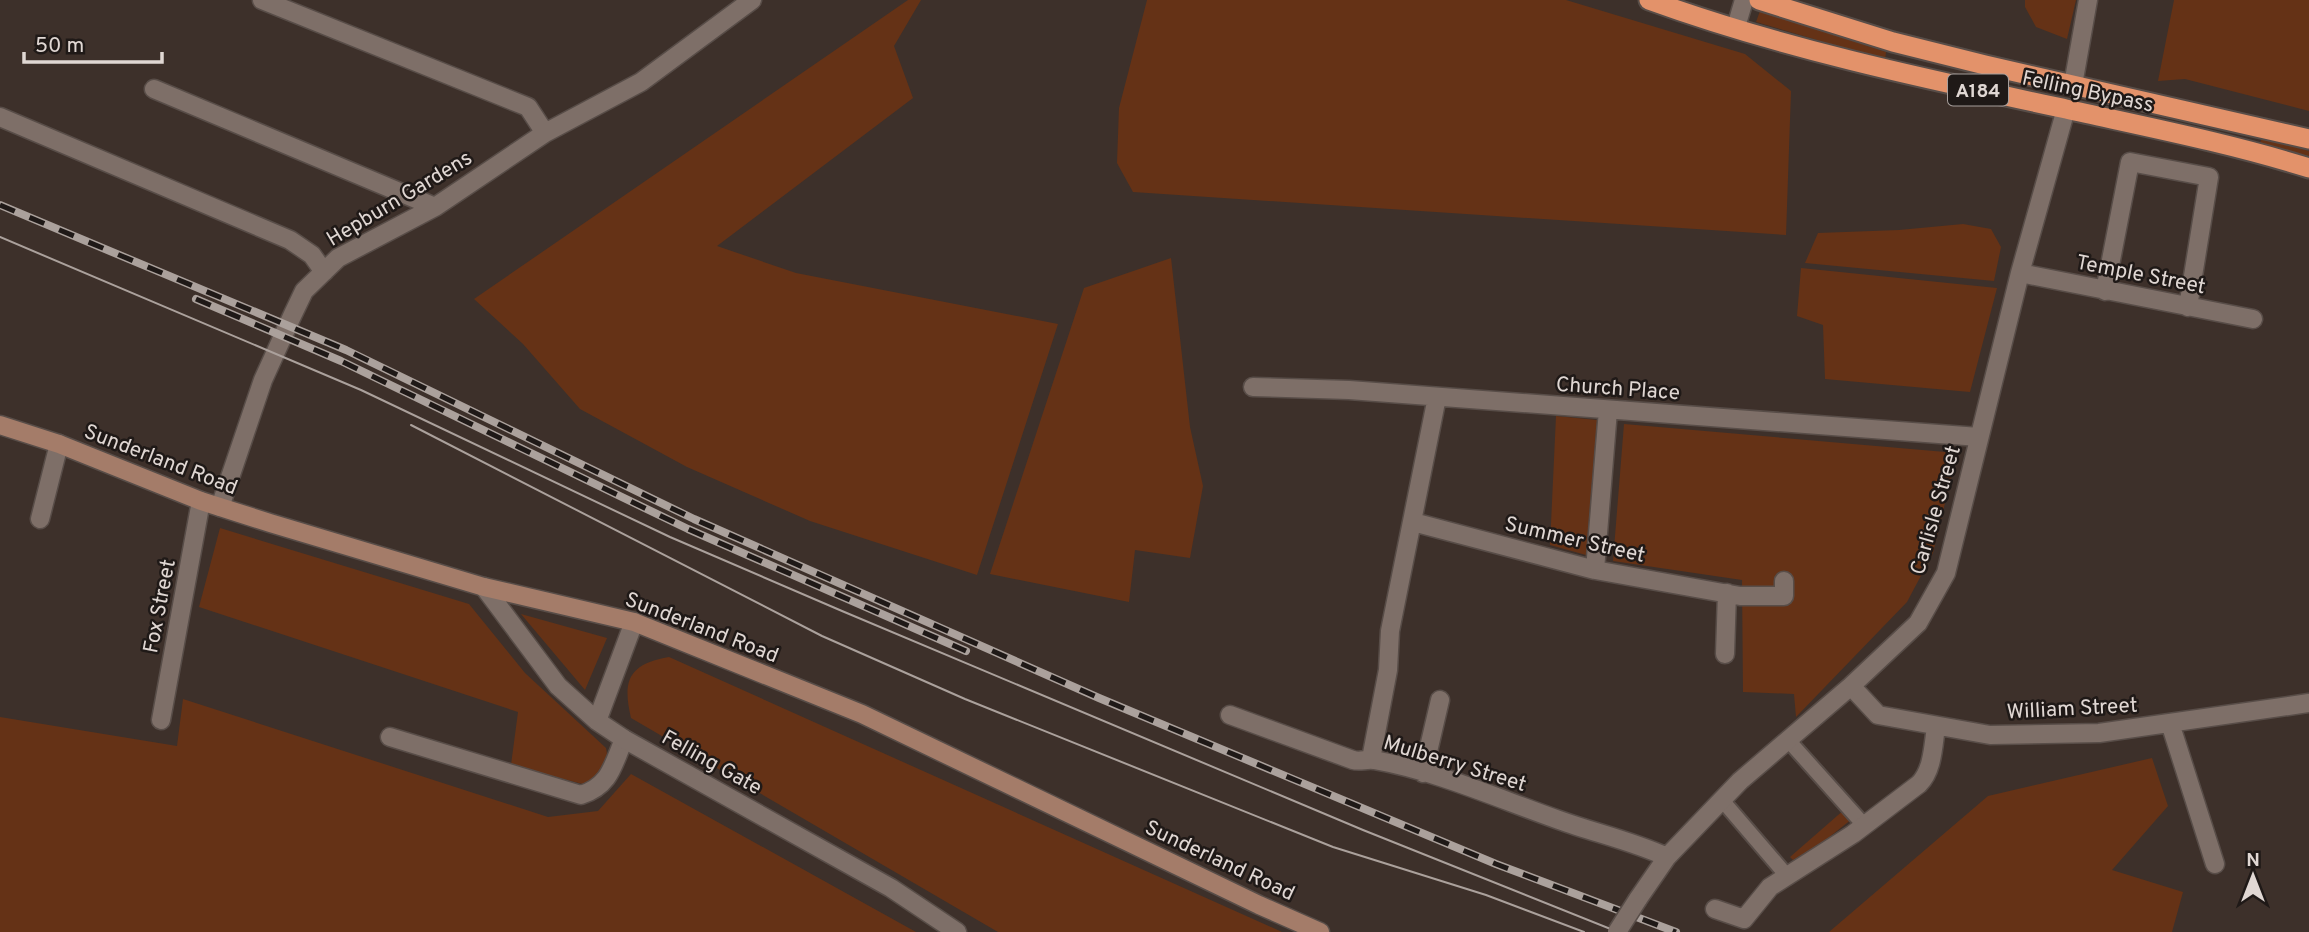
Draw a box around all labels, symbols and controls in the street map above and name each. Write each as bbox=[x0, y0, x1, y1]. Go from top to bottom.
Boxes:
scale bar bbox=[24, 21, 163, 65]
text: 50 m bbox=[35, 33, 84, 60]
street label: Felling Bypass bbox=[2019, 65, 2156, 120]
road number: A184 bbox=[1948, 74, 2008, 106]
street label: Hepburn Gardens bbox=[322, 145, 477, 253]
street label: Temple Street bbox=[2074, 250, 2208, 301]
street label: Church Place bbox=[1555, 372, 1681, 407]
street label: Sunderland Road bbox=[80, 419, 241, 502]
street label: Carlisle Street bbox=[1905, 443, 1968, 578]
street label: Summer Street bbox=[1502, 511, 1647, 570]
street label: Fox Street bbox=[138, 557, 183, 655]
street label: Sunderland Road bbox=[621, 587, 782, 670]
street label: William Street bbox=[2006, 693, 2138, 726]
street label: Felling Gate bbox=[656, 725, 766, 802]
street label: Mulberry Street bbox=[1380, 730, 1529, 799]
street label: Sunderland Road bbox=[1140, 815, 1299, 908]
north arrow bbox=[2218, 841, 2288, 911]
text: N bbox=[2246, 849, 2260, 873]

